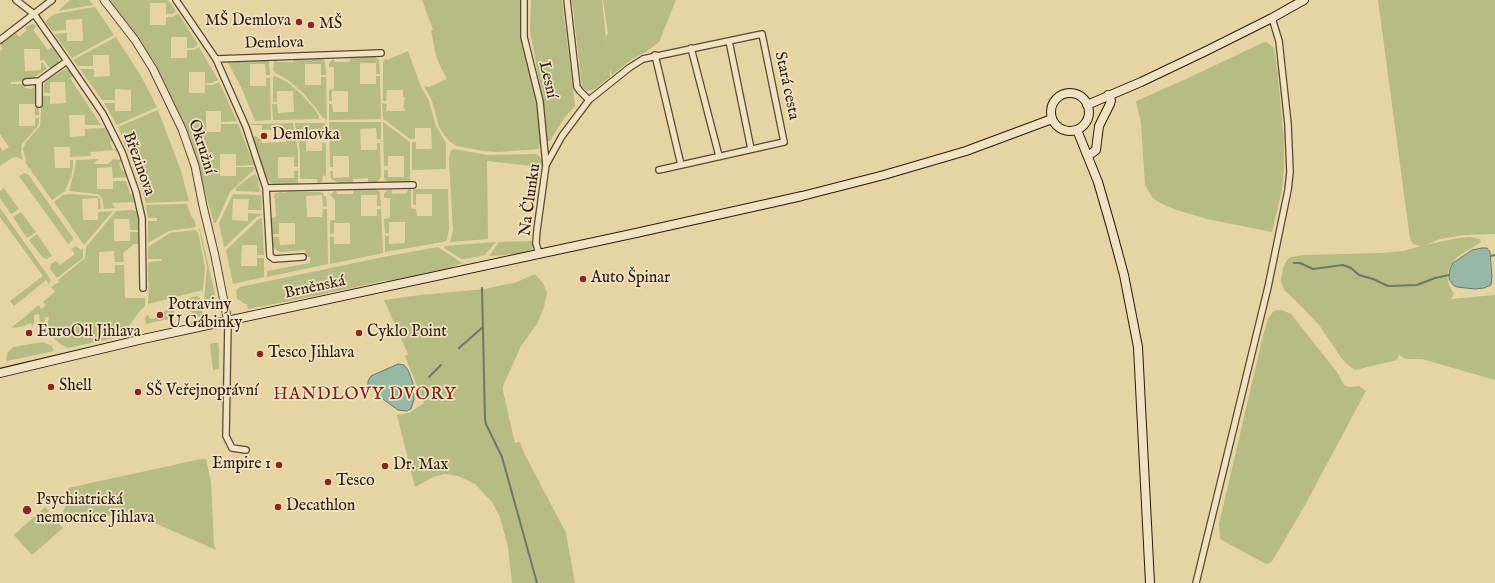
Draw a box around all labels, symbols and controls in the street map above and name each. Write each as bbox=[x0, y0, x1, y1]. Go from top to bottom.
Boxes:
place label: MŠ Demlova bbox=[205, 12, 291, 32]
place label: MŠ bbox=[319, 15, 342, 35]
marker: MŠ Demlova bbox=[294, 17, 304, 27]
marker: MŠ bbox=[306, 20, 316, 30]
street label: Demlova bbox=[244, 34, 304, 54]
street label: Stará cesta bbox=[769, 50, 803, 122]
street label: Lesní bbox=[533, 60, 561, 100]
street label: Okružní bbox=[183, 117, 219, 177]
place label: Demlovka bbox=[272, 126, 340, 146]
street label: Březinova bbox=[118, 129, 158, 199]
marker: Demlovka bbox=[259, 131, 269, 141]
street label: Na Člunku bbox=[516, 162, 546, 238]
place label: Auto Špinar bbox=[591, 269, 670, 289]
street label: Brněnská bbox=[283, 272, 347, 304]
marker: Auto Špinar bbox=[578, 274, 588, 284]
place label: Potraviny U Gábinky bbox=[168, 296, 242, 334]
marker: Potraviny U Gábinky bbox=[155, 310, 165, 320]
place label: EuroOil Jihlava bbox=[37, 323, 141, 343]
place label: Cyklo Point bbox=[367, 323, 447, 343]
marker: EuroOil Jihlava bbox=[24, 328, 34, 338]
marker: Cyklo Point bbox=[354, 328, 364, 338]
place label: Tesco Jihlava bbox=[268, 344, 354, 364]
marker: Tesco Jihlava bbox=[255, 349, 265, 359]
place label: Shell bbox=[59, 377, 92, 397]
marker: Shell bbox=[46, 382, 56, 392]
place label: SŠ Veřejnoprávní bbox=[146, 382, 258, 402]
district label: HANDLOVY DVORY bbox=[273, 386, 457, 406]
marker: SŠ Veřejnoprávní bbox=[133, 387, 143, 397]
place label: Empire 1 bbox=[212, 455, 271, 475]
place label: Dr. Max bbox=[393, 456, 448, 476]
marker: Empire 1 bbox=[274, 460, 284, 470]
marker: Dr. Max bbox=[380, 461, 390, 471]
place label: Tesco bbox=[336, 472, 375, 492]
marker: Tesco bbox=[323, 477, 333, 487]
place label: Psychiatrická nemocnice Jihlava bbox=[36, 491, 154, 529]
place label: Decathlon bbox=[286, 497, 355, 517]
marker: Decathlon bbox=[273, 502, 283, 512]
marker: Psychiatrická nemocnice Jihlava bbox=[21, 504, 33, 516]

